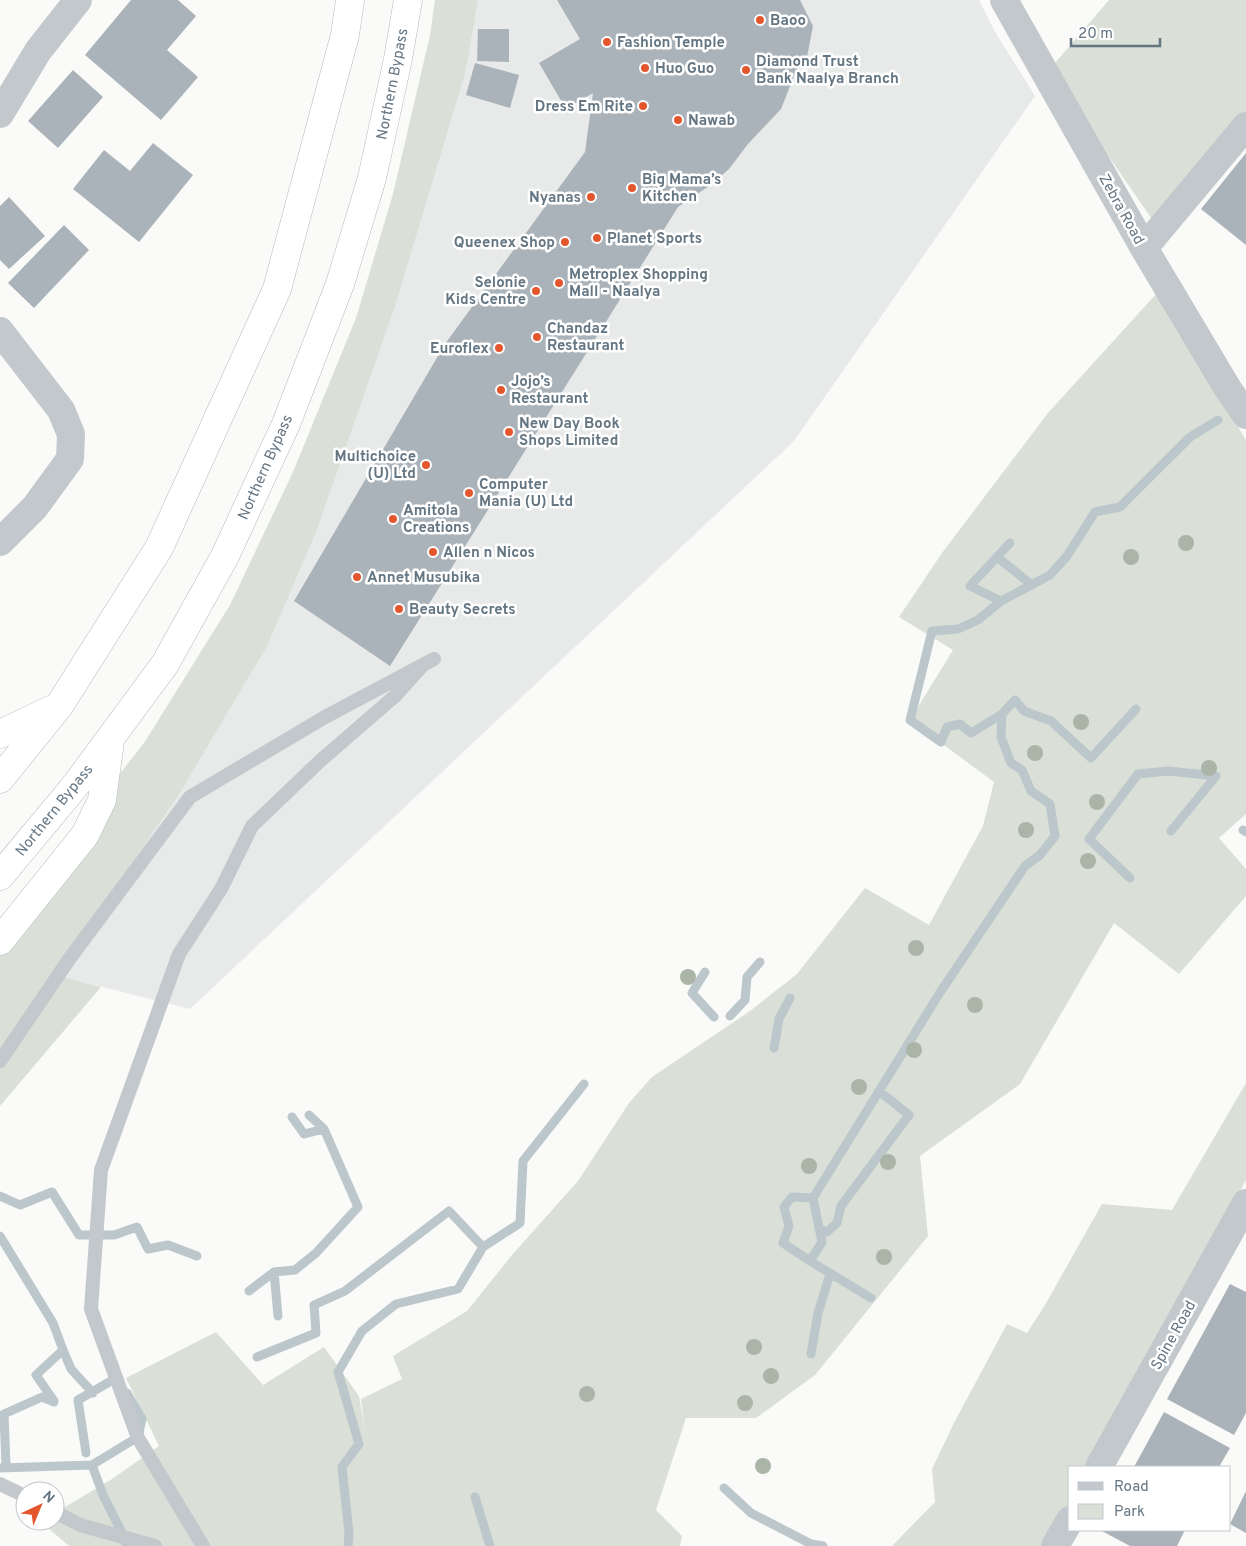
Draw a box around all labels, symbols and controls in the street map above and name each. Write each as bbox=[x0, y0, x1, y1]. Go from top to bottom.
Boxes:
place label: Baoo bbox=[770, 12, 806, 31]
marker: Baoo bbox=[754, 14, 766, 26]
scale bar bbox=[1071, 15, 1160, 47]
text: 20 m bbox=[1078, 25, 1113, 44]
street label: Northern Bypass bbox=[373, 27, 414, 142]
place label: Fashion Temple bbox=[617, 34, 725, 53]
marker: Fashion Temple bbox=[601, 36, 613, 48]
place label: Diamond Trust Bank Naalya Branch bbox=[756, 53, 899, 89]
place label: Huo Guo bbox=[655, 60, 714, 79]
marker: Huo Guo bbox=[639, 62, 651, 74]
marker: Diamond Trust Bank Naalya Branch bbox=[740, 64, 752, 76]
place label: Dress Em Rite bbox=[535, 98, 633, 117]
marker: Dress Em Rite bbox=[637, 100, 649, 112]
place label: Nawab bbox=[688, 112, 735, 131]
marker: Nawab bbox=[672, 114, 684, 126]
place label: Big Mama’s Kitchen bbox=[642, 171, 721, 207]
street label: Zebra Road bbox=[1094, 171, 1148, 248]
marker: Big Mama’s Kitchen bbox=[626, 182, 638, 194]
place label: Nyanas bbox=[529, 189, 581, 208]
marker: Nyanas bbox=[585, 191, 597, 203]
place label: Planet Sports bbox=[607, 230, 702, 249]
marker: Planet Sports bbox=[591, 232, 603, 244]
place label: Queenex Shop bbox=[454, 234, 555, 253]
marker: Queenex Shop bbox=[559, 236, 571, 248]
place label: Metroplex Shopping Mall - Naalya bbox=[569, 266, 708, 302]
place label: Selonie Kids Centre bbox=[445, 274, 526, 310]
marker: Metroplex Shopping Mall - Naalya bbox=[553, 277, 565, 289]
marker: Selonie Kids Centre bbox=[530, 285, 542, 297]
place label: Chandaz Restaurant bbox=[547, 320, 624, 356]
marker: Chandaz Restaurant bbox=[531, 331, 543, 343]
place label: Euroflex bbox=[430, 340, 489, 359]
marker: Euroflex bbox=[493, 342, 505, 354]
place label: Jojo’s Restaurant bbox=[511, 373, 588, 409]
marker: Jojo’s Restaurant bbox=[495, 384, 507, 396]
street label: Northern Bypass bbox=[235, 412, 298, 523]
place label: New Day Book Shops Limited bbox=[519, 415, 620, 451]
marker: New Day Book Shops Limited bbox=[503, 426, 515, 438]
place label: Multichoice (U) Ltd bbox=[335, 448, 416, 484]
marker: Multichoice (U) Ltd bbox=[420, 459, 432, 471]
place label: Computer Mania (U) Ltd bbox=[479, 476, 573, 512]
marker: Computer Mania (U) Ltd bbox=[463, 487, 475, 499]
place label: Amitola Creations bbox=[403, 502, 469, 538]
marker: Amitola Creations bbox=[387, 513, 399, 525]
place label: Allen n Nicos bbox=[443, 544, 535, 563]
marker: Allen n Nicos bbox=[427, 546, 439, 558]
place label: Annet Musubika bbox=[367, 569, 480, 588]
marker: Annet Musubika bbox=[351, 571, 363, 583]
place label: Beauty Secrets bbox=[409, 601, 516, 620]
marker: Beauty Secrets bbox=[393, 603, 405, 615]
street label: Northern Bypass bbox=[12, 761, 98, 861]
street label: Spine Road bbox=[1148, 1298, 1201, 1374]
legend bbox=[1068, 1466, 1231, 1531]
text: Road bbox=[1114, 1478, 1149, 1497]
north arrow bbox=[15, 1481, 65, 1531]
text: N bbox=[38, 1488, 58, 1507]
text: Park bbox=[1114, 1503, 1145, 1522]

